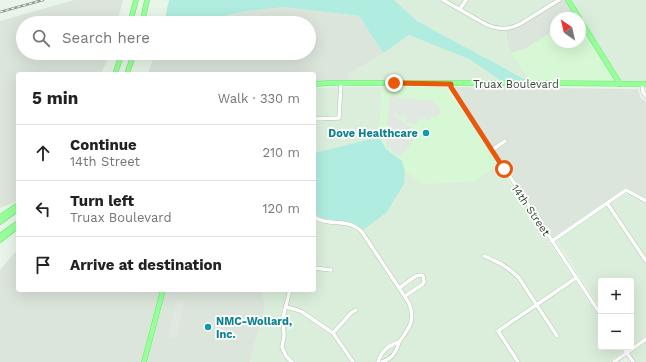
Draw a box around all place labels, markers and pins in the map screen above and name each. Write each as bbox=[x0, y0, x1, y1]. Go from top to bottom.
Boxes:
place label: Dove Healthcare bbox=[328, 127, 418, 140]
marker: Dove Healthcare bbox=[421, 128, 431, 138]
place label: NMC-Wollard, Inc. bbox=[216, 315, 292, 341]
marker: NMC-Wollard, Inc. bbox=[203, 322, 213, 332]

